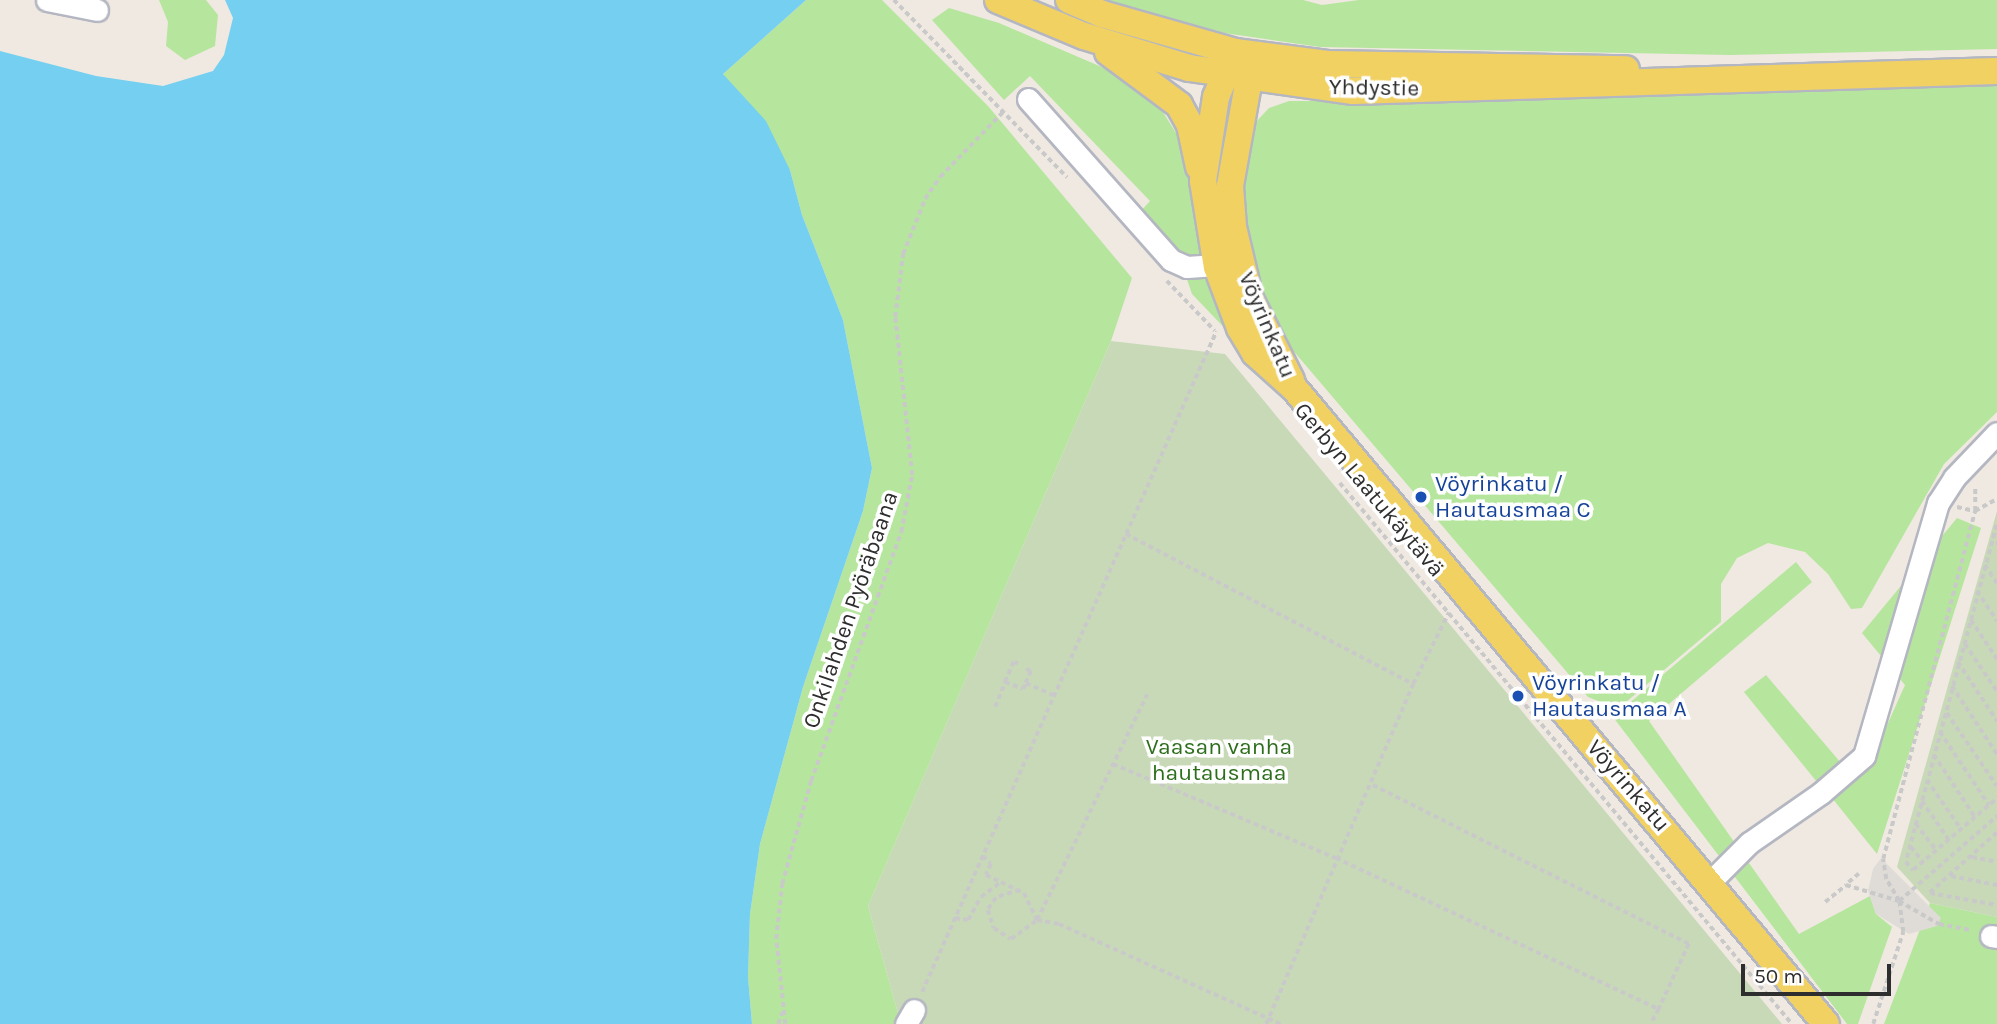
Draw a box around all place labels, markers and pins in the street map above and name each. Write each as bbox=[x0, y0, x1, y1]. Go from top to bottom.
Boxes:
place label: Vöyrinkatu / Hautausmaa C bbox=[1435, 470, 1591, 524]
marker: Vöyrinkatu / Hautausmaa C bbox=[1413, 489, 1429, 505]
place label: Vöyrinkatu / Hautausmaa A bbox=[1532, 669, 1687, 723]
marker: Vöyrinkatu / Hautausmaa A bbox=[1510, 688, 1526, 704]

